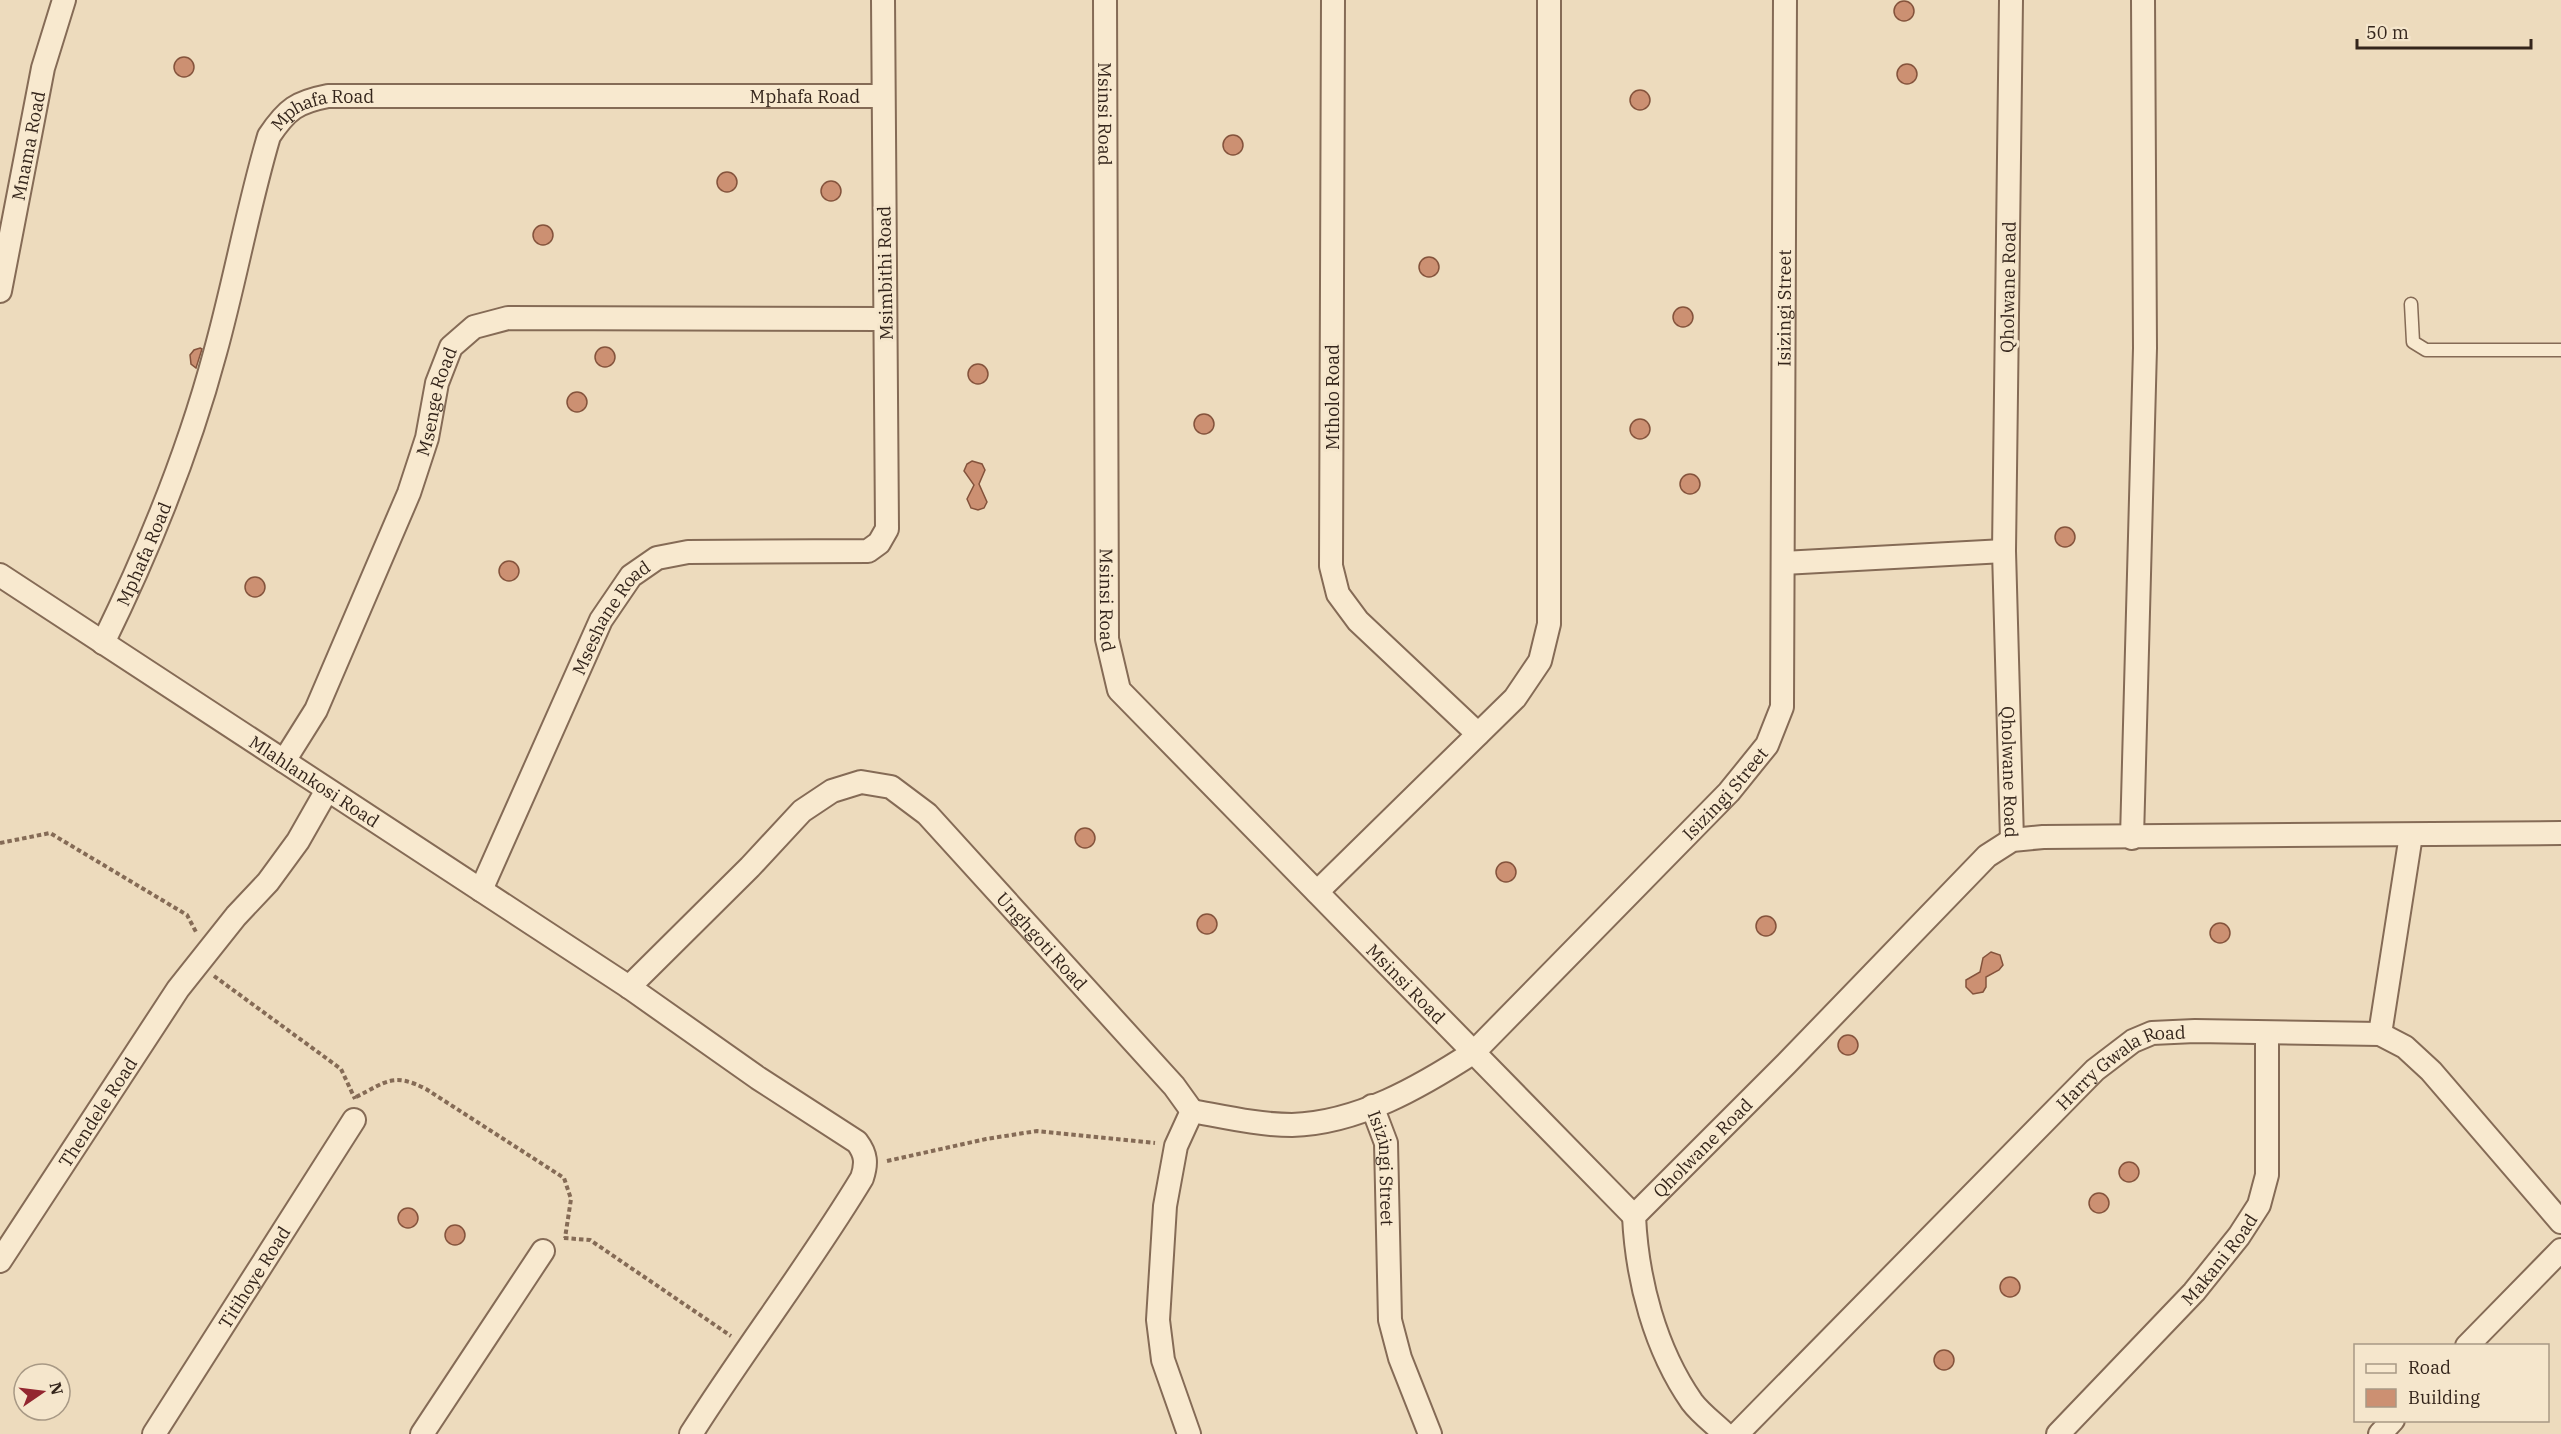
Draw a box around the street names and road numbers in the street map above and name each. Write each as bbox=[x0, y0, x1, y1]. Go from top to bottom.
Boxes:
street label: Msinsi Road bbox=[1094, 62, 1117, 166]
street label: Mphafa Road bbox=[265, 85, 374, 135]
street label: Mphafa Road bbox=[749, 85, 860, 108]
street label: Mnama Road bbox=[6, 89, 50, 202]
street label: Msimbithi Road bbox=[872, 206, 898, 340]
street label: Qholwane Road bbox=[1995, 221, 2021, 353]
street label: Isizingi Street bbox=[1772, 249, 1795, 367]
street label: Msenge Road bbox=[410, 343, 462, 459]
street label: Mtholo Road bbox=[1321, 344, 1344, 450]
street label: Mphafa Road bbox=[111, 499, 176, 609]
street label: Msinsi Road bbox=[1095, 548, 1121, 654]
street label: Mseshane Road bbox=[567, 555, 654, 678]
street label: Qholwane Road bbox=[1997, 706, 2023, 838]
street label: Mlahlankosi Road bbox=[245, 730, 384, 832]
street label: Isizingi Street bbox=[1677, 742, 1772, 845]
street label: Unghgoti Road bbox=[992, 887, 1093, 995]
street label: Msinsi Road bbox=[1362, 938, 1451, 1028]
street label: Harry Gwala Road bbox=[2051, 1020, 2186, 1115]
street label: Thendele Road bbox=[53, 1053, 142, 1171]
street label: Qholwane Road bbox=[1648, 1093, 1757, 1202]
street label: Isizingi Street bbox=[1363, 1107, 1399, 1226]
street label: Makani Road bbox=[2176, 1209, 2262, 1310]
street label: Titihoye Road bbox=[213, 1222, 295, 1333]

